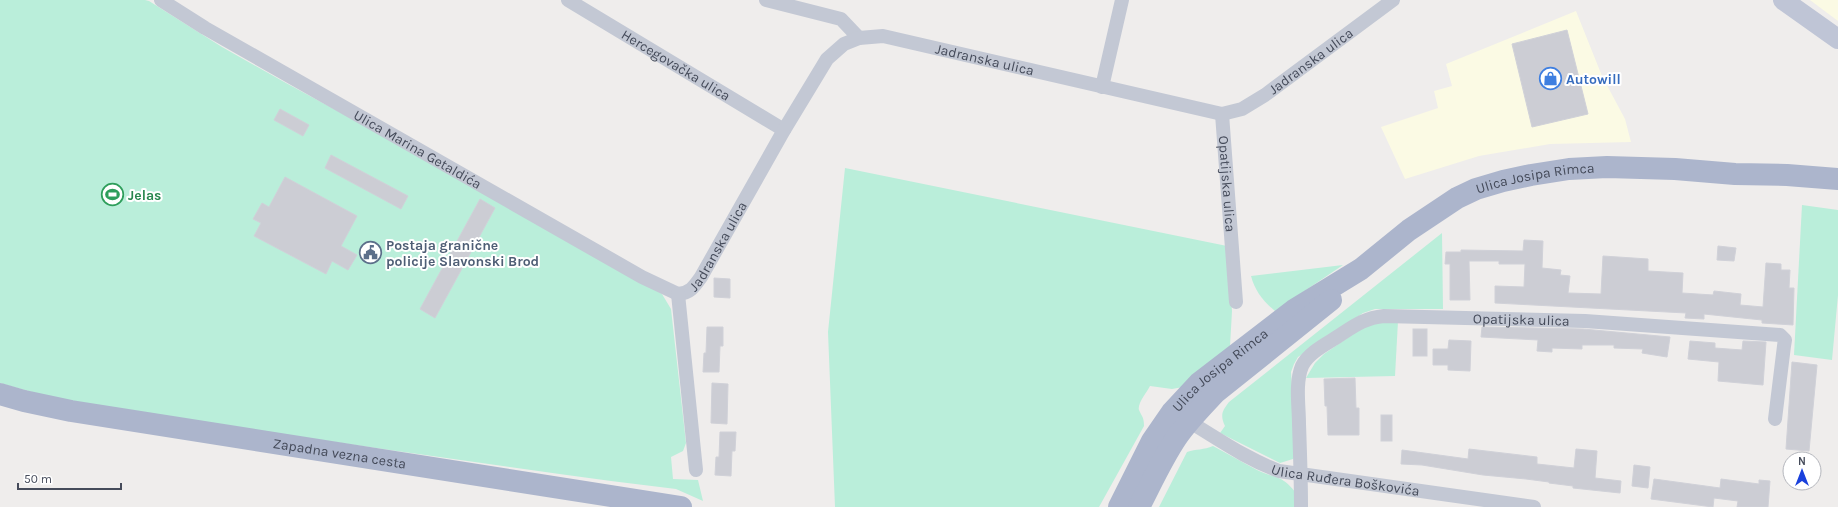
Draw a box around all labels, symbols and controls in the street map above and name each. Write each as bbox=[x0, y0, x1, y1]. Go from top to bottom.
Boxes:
street label: Jadranska ulica bbox=[1266, 25, 1357, 98]
street label: Hercegovačka ulica bbox=[618, 26, 733, 105]
street label: Jadranska ulica bbox=[934, 40, 1036, 79]
shop icon: Autowill bbox=[1537, 66, 1563, 92]
place label: Autowill bbox=[1566, 71, 1621, 88]
street label: Ulica Marina Getaldića bbox=[351, 107, 484, 193]
street label: Opatijska ulica bbox=[1215, 135, 1239, 233]
street label: Ulica Josipa Rimca bbox=[1474, 160, 1595, 198]
sports icon: Jelas bbox=[99, 182, 125, 208]
place label: Jelas bbox=[128, 187, 161, 204]
street label: Jadranska ulica bbox=[686, 199, 751, 295]
place label: Postaja granične policije Slavonski Brod bbox=[386, 237, 539, 270]
public building icon: Postaja granične policije Slavonski Brod bbox=[357, 240, 383, 266]
street label: Opatijska ulica bbox=[1473, 310, 1570, 330]
street label: Ulica Josipa Rimca bbox=[1169, 325, 1272, 415]
street label: Zapadna vezna cesta bbox=[272, 435, 408, 473]
north arrow bbox=[1782, 451, 1822, 491]
text: N bbox=[1798, 455, 1806, 468]
street label: Ulica Ruđera Boškovića bbox=[1269, 461, 1421, 500]
scale bar bbox=[18, 465, 121, 491]
text: 50 m bbox=[24, 472, 52, 486]

